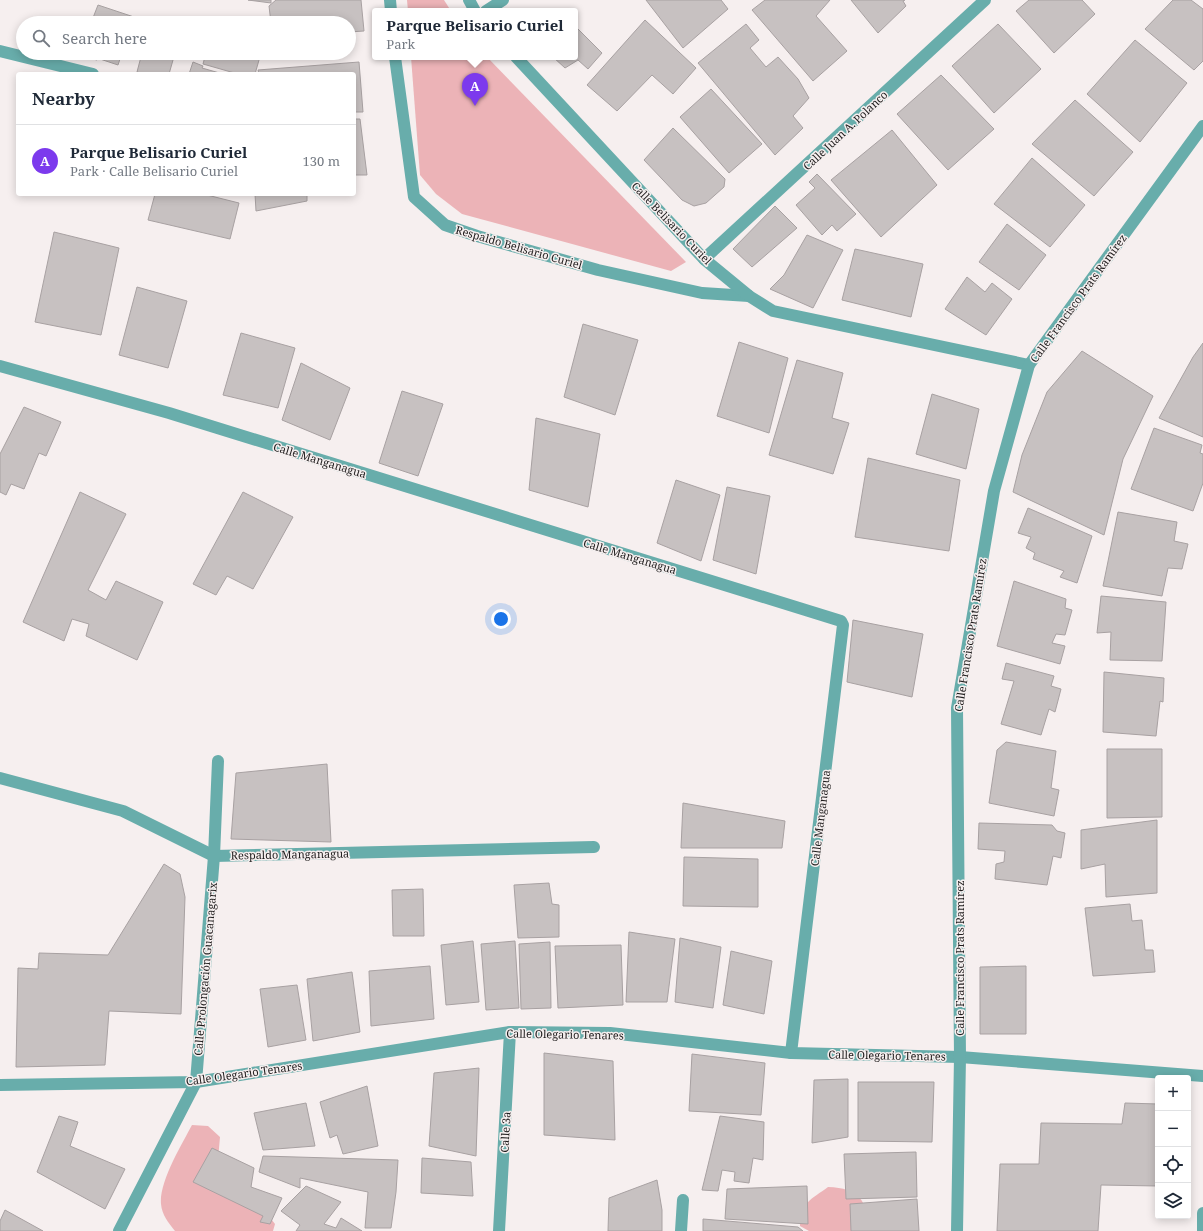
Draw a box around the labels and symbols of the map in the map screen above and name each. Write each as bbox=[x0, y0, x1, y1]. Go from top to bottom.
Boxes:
pin: A bbox=[462, 73, 488, 106]
street label: Calle Juan A. Polanco bbox=[800, 87, 890, 173]
street label: Calle Belisario Curiel bbox=[629, 178, 716, 268]
street label: Respaldo Belisario Curiel bbox=[454, 222, 585, 272]
street label: Calle Francisco Prats Ramírez bbox=[1026, 231, 1130, 365]
street label: Calle Manganagua bbox=[272, 439, 368, 481]
street label: Calle Manganagua bbox=[582, 535, 678, 577]
street label: Calle Francisco Prats Ramírez bbox=[950, 557, 990, 713]
your location bbox=[491, 609, 511, 629]
street label: Calle Manganagua bbox=[807, 769, 833, 867]
street label: Respaldo Manganagua bbox=[231, 845, 349, 863]
street label: Calle Francisco Prats Ramírez bbox=[952, 880, 967, 1036]
street label: Calle Prolongación Guacanagarix bbox=[190, 881, 220, 1056]
street label: Calle Olegario Tenares bbox=[506, 1025, 624, 1043]
street label: Calle Olegario Tenares bbox=[828, 1046, 946, 1064]
street label: Calle Olegario Tenares bbox=[185, 1057, 303, 1089]
street label: Calle 3a bbox=[496, 1111, 514, 1153]

